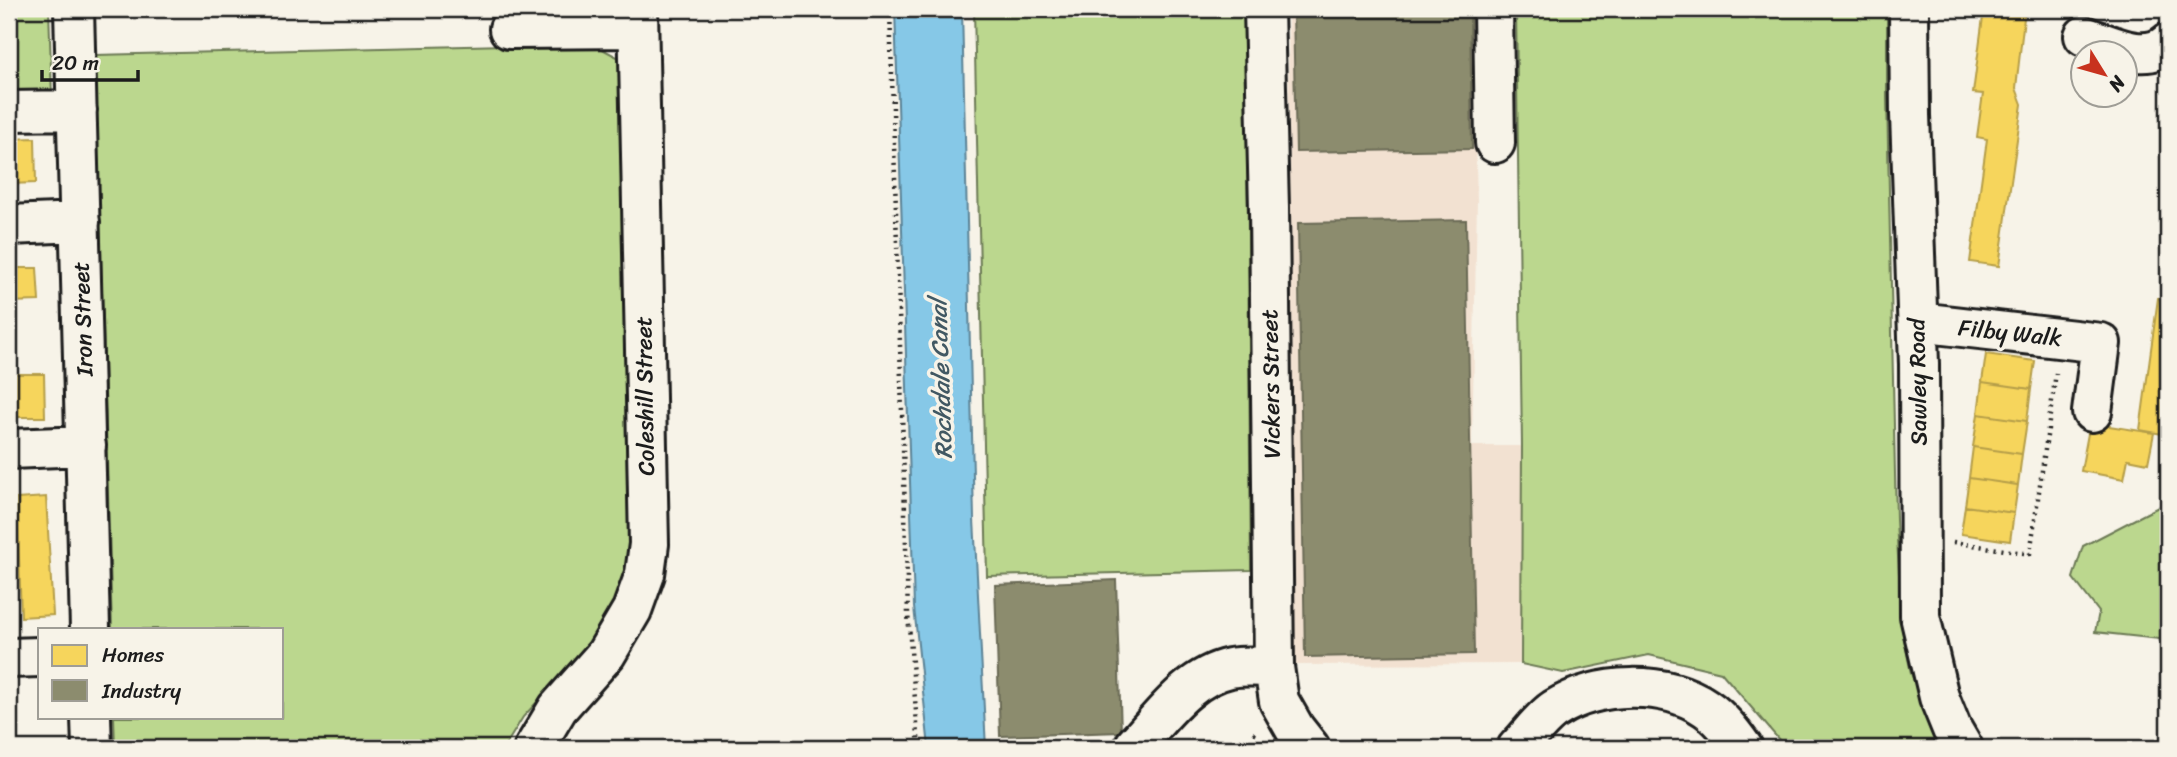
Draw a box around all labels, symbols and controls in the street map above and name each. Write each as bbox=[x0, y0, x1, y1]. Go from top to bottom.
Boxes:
scale bar bbox=[42, 38, 138, 82]
north arrow bbox=[2068, 38, 2138, 108]
text: 20 m bbox=[52, 44, 99, 82]
text: N bbox=[2100, 68, 2135, 100]
street label: Iron Street bbox=[61, 261, 106, 378]
water label: Rochdale Canal bbox=[917, 293, 965, 459]
street label: Filby Walk bbox=[1956, 307, 2064, 359]
street label: Vickers Street bbox=[1249, 309, 1293, 459]
street label: Coleshill Street bbox=[623, 316, 667, 476]
street label: Sawley Road bbox=[1896, 316, 1940, 446]
legend bbox=[38, 628, 284, 718]
text: Homes bbox=[102, 636, 164, 674]
text: Industry bbox=[101, 672, 181, 710]

